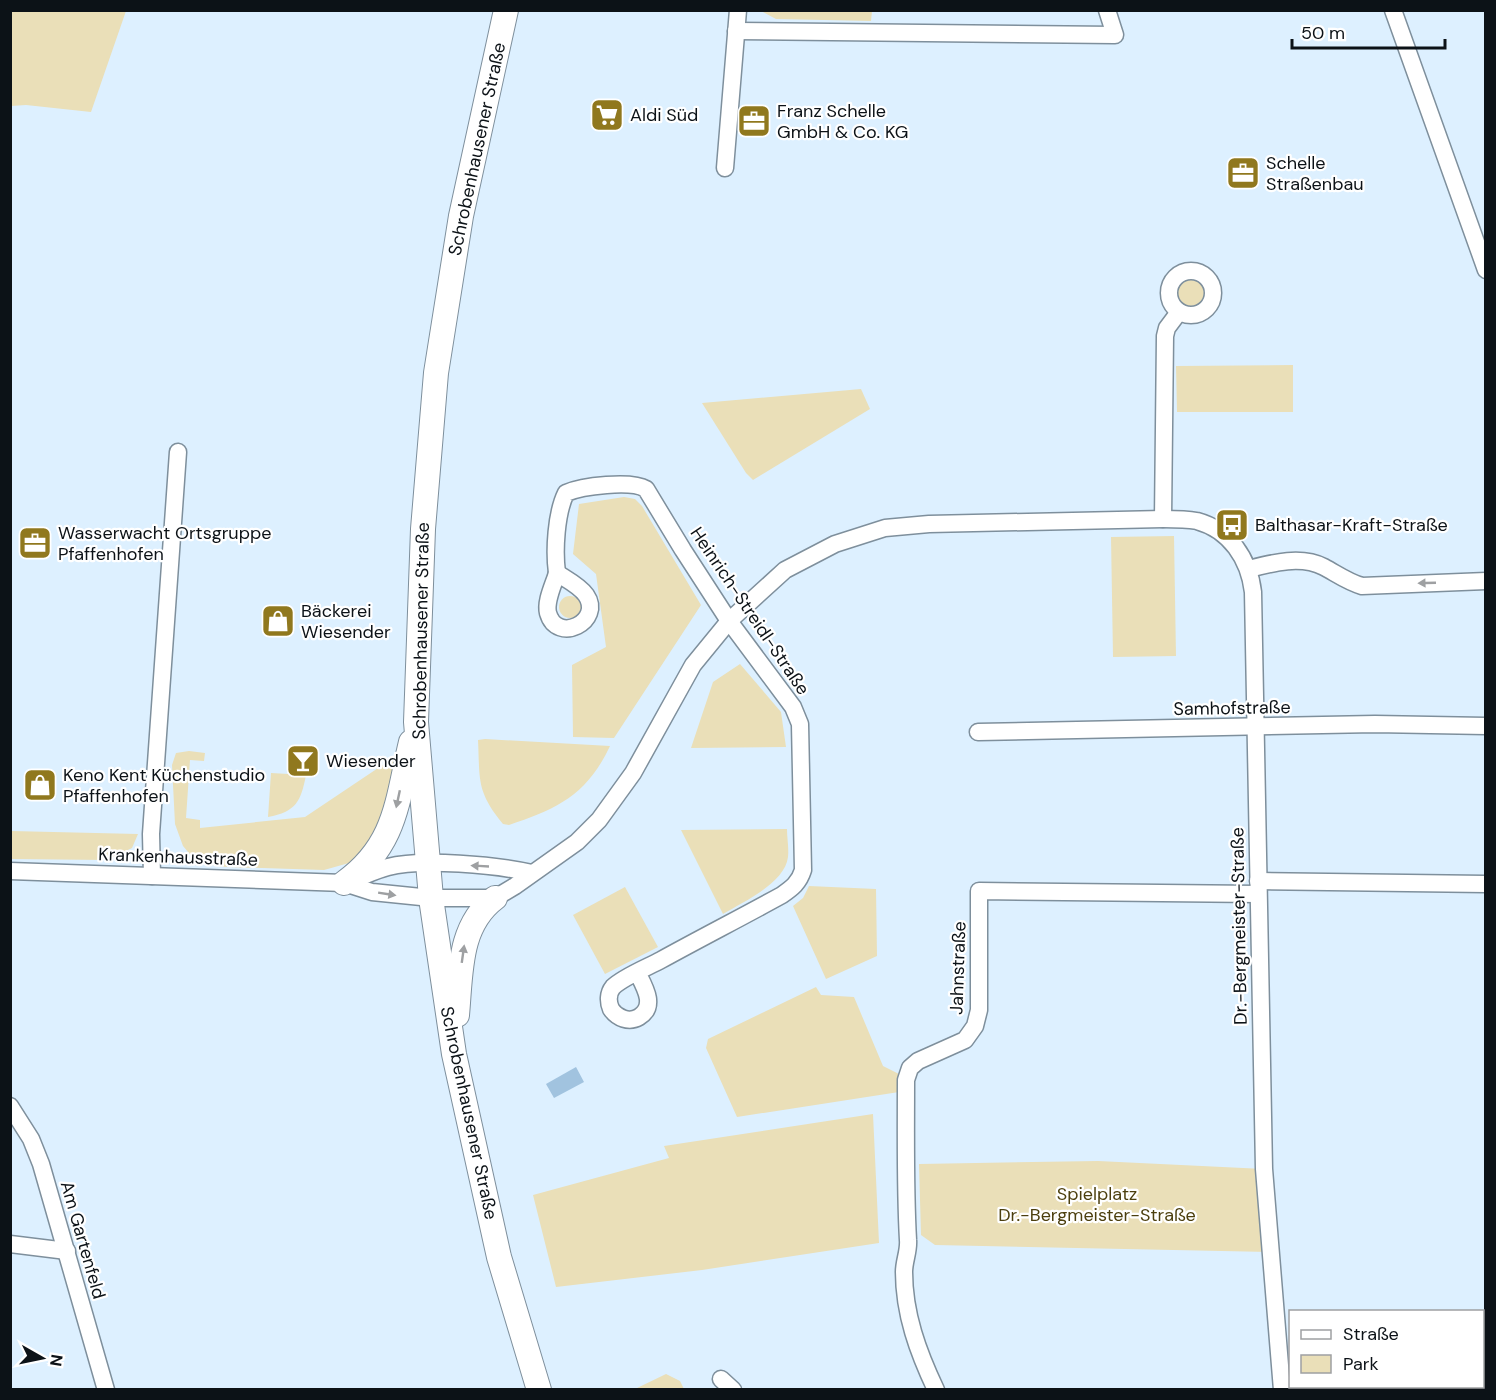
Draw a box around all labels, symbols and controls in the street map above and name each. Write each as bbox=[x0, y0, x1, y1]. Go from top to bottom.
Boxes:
scale bar bbox=[1292, 12, 1445, 50]
text: 50 m bbox=[1301, 21, 1345, 45]
street label: Schrobenhausener Straße bbox=[443, 40, 511, 258]
supermarket icon: Aldi Süd bbox=[589, 97, 625, 133]
place label: Franz Schelle GmbH & Co. KG bbox=[777, 99, 908, 144]
place label: Aldi Süd bbox=[630, 103, 698, 127]
office icon: Franz Schelle GmbH & Co. KG bbox=[736, 103, 772, 139]
place label: Schelle Straßenbau bbox=[1266, 151, 1364, 196]
office icon: Schelle Straßenbau bbox=[1225, 155, 1261, 191]
bus stop icon: Balthasar-Kraft-Straße bbox=[1214, 507, 1250, 543]
place label: Balthasar-Kraft-Straße bbox=[1255, 513, 1448, 537]
place label: Wasserwacht Ortsgruppe Pfaffenhofen bbox=[58, 521, 271, 566]
street label: Schrobenhausener Straße bbox=[407, 522, 435, 740]
street label: Heinrich-Streidl-Straße bbox=[685, 522, 815, 700]
office icon: Wasserwacht Ortsgruppe Pfaffenhofen bbox=[17, 525, 53, 561]
one-way arrow bbox=[1418, 579, 1437, 588]
place label: Bäckerei Wiesender bbox=[301, 599, 391, 644]
shop icon: Bäckerei Wiesender bbox=[260, 603, 296, 639]
street label: Samhofstraße bbox=[1173, 695, 1291, 721]
bar icon: Wiesender bbox=[285, 743, 321, 779]
place label: Wiesender bbox=[326, 749, 416, 773]
place label: Keno Kent Küchenstudio Pfaffenhofen bbox=[63, 763, 265, 808]
shop icon: Keno Kent Küchenstudio Pfaffenhofen bbox=[22, 767, 58, 803]
one-way arrow bbox=[393, 790, 402, 809]
street label: Dr.-Bergmeister-Straße bbox=[1225, 827, 1253, 1025]
street label: Krankenhausstraße bbox=[98, 842, 258, 872]
one-way arrow bbox=[471, 861, 490, 870]
one-way arrow bbox=[378, 890, 397, 899]
street label: Jahnstraße bbox=[944, 921, 972, 1015]
one-way arrow bbox=[459, 944, 468, 963]
street label: Schrobenhausener Straße bbox=[435, 1004, 503, 1222]
street label: Am Gartenfeld bbox=[55, 1178, 111, 1302]
park label: Spielplatz Dr.-Bergmeister-Straße bbox=[998, 1182, 1196, 1227]
legend bbox=[1289, 1310, 1484, 1388]
text: Straße bbox=[1343, 1322, 1399, 1346]
north arrow bbox=[12, 1328, 72, 1388]
text: Park bbox=[1343, 1352, 1379, 1376]
text: N bbox=[45, 1353, 68, 1368]

